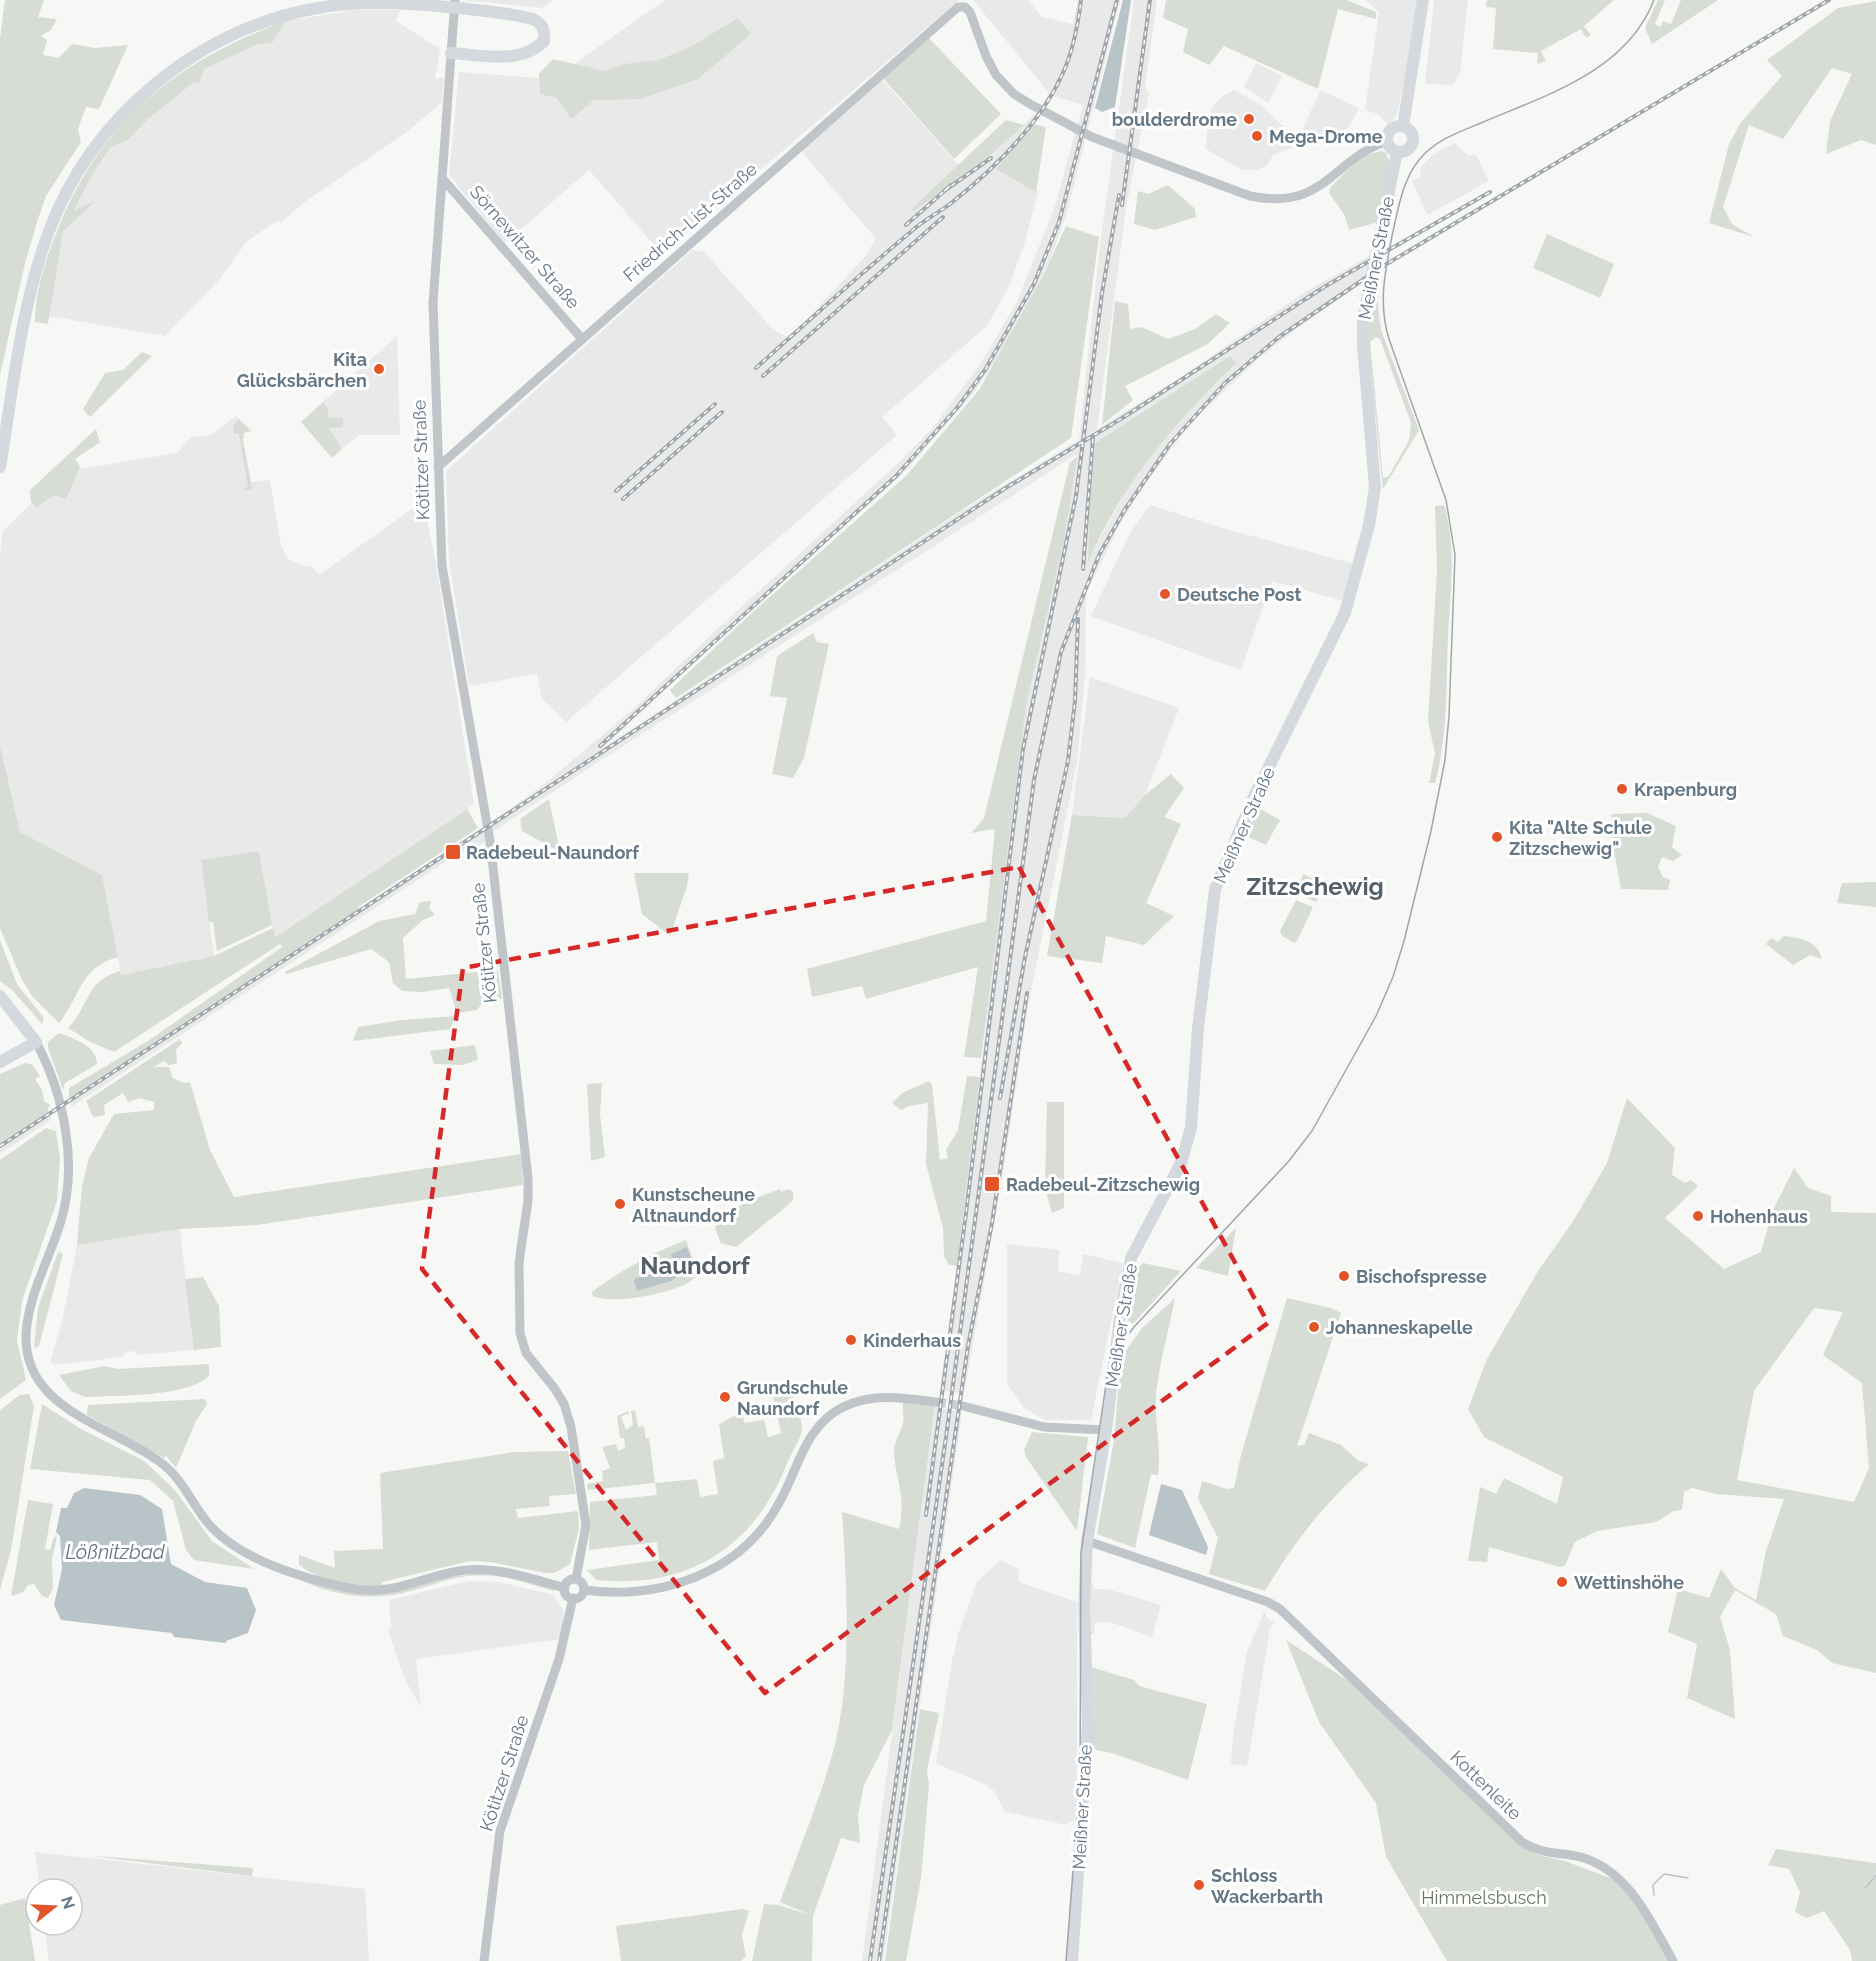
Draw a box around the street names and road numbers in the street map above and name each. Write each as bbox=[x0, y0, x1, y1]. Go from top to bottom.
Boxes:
street label: Friedrich-List-Straße bbox=[619, 158, 761, 286]
street label: Sörnewitzer Straße bbox=[466, 181, 585, 313]
street label: Meißner Straße bbox=[1354, 194, 1398, 321]
street label: Kötitzer Straße bbox=[408, 399, 434, 521]
street label: Meißner Straße bbox=[1209, 763, 1279, 886]
street label: Kötitzer Straße bbox=[467, 881, 501, 1004]
street label: Meißner Straße bbox=[1101, 1261, 1141, 1388]
street label: Kötitzer Straße bbox=[475, 1712, 533, 1834]
street label: Meißner Straße bbox=[1068, 1744, 1096, 1870]
street label: Kottenleite bbox=[1446, 1746, 1526, 1824]

